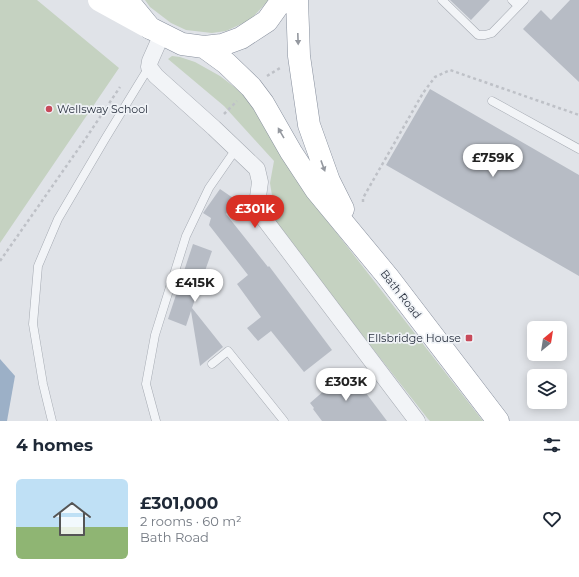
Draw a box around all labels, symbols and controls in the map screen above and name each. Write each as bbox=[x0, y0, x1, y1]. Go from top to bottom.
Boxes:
one-way arrow bbox=[295, 33, 301, 46]
place label: Wellsway School bbox=[57, 102, 148, 116]
marker: Wellsway School bbox=[44, 104, 54, 114]
one-way arrow bbox=[277, 127, 284, 139]
pin: £759K bbox=[465, 144, 521, 178]
text: £759K bbox=[472, 149, 514, 165]
one-way arrow bbox=[321, 160, 327, 172]
pin: £301K bbox=[227, 195, 283, 229]
text: £301K bbox=[235, 200, 275, 216]
street label: Bath Road bbox=[378, 267, 424, 321]
pin: £415K bbox=[167, 269, 223, 303]
text: £415K bbox=[175, 274, 215, 290]
north arrow bbox=[527, 321, 567, 361]
map controls bbox=[527, 321, 567, 409]
place label: Ellsbridge House bbox=[368, 331, 461, 345]
marker: Ellsbridge House bbox=[464, 333, 474, 343]
pin: £303K bbox=[318, 368, 374, 402]
button: layers bbox=[527, 369, 567, 409]
text: £303K bbox=[325, 373, 367, 389]
icon: filters bbox=[541, 434, 563, 456]
text: 4 homes bbox=[16, 435, 93, 455]
text: £301,000 bbox=[140, 493, 218, 513]
icon: home bbox=[48, 495, 96, 543]
icon: heart bbox=[541, 508, 563, 530]
text: 2 rooms · 60 m² bbox=[140, 513, 242, 529]
text: Bath Road bbox=[140, 529, 209, 545]

